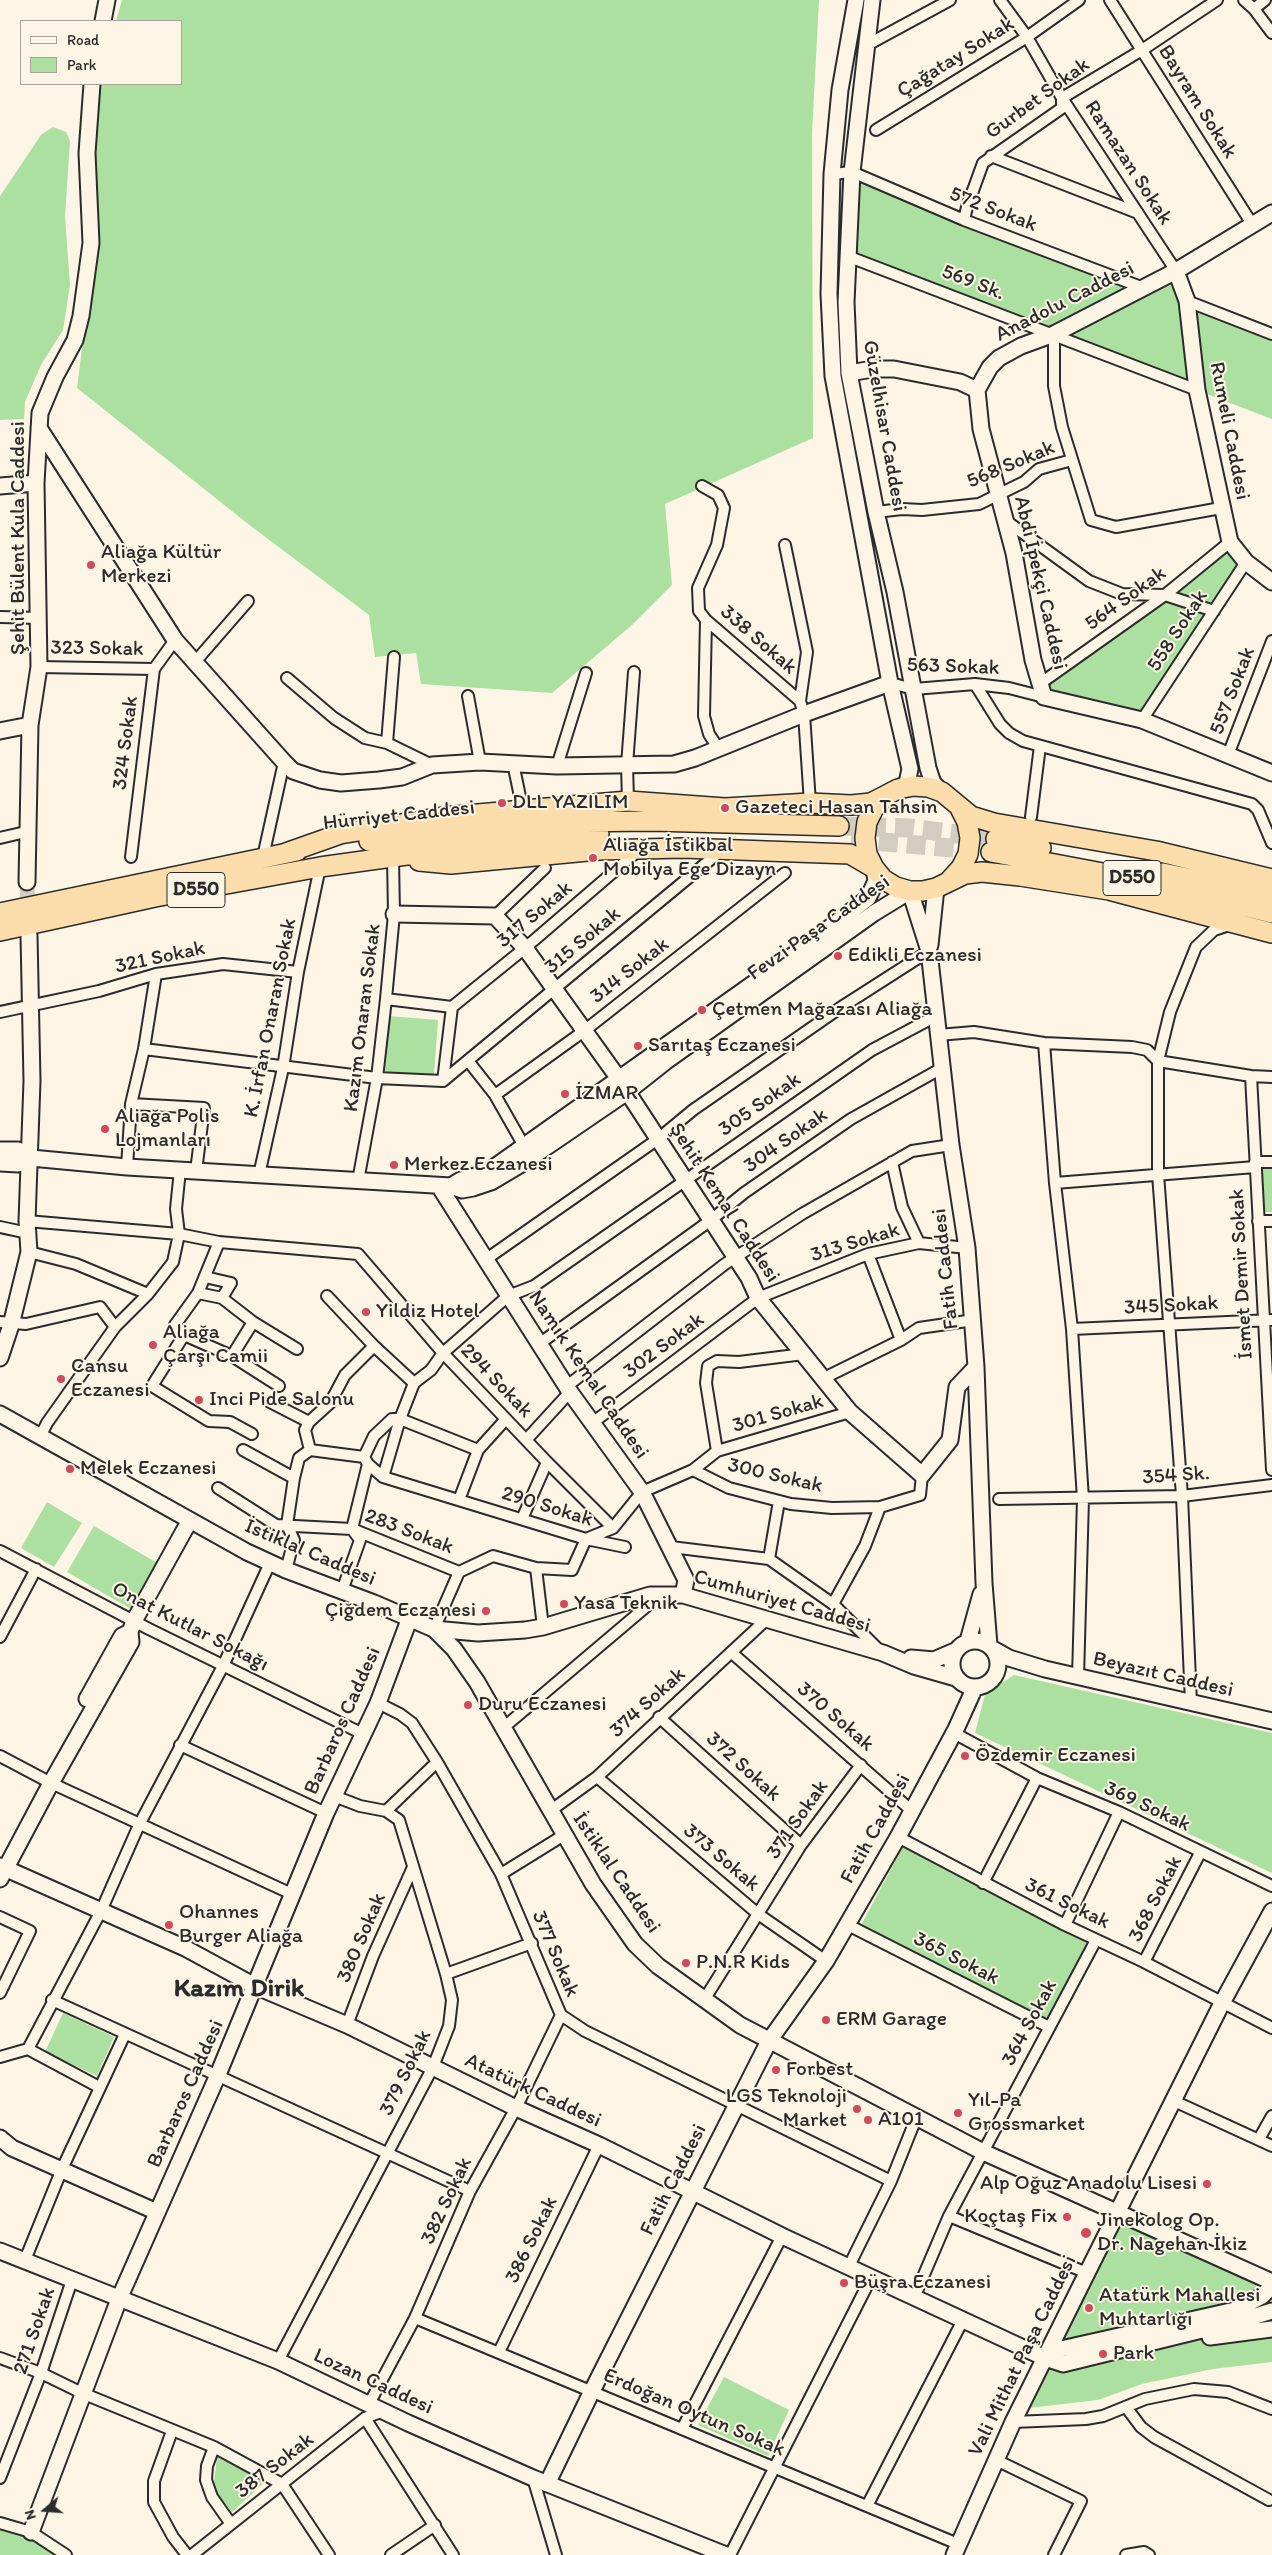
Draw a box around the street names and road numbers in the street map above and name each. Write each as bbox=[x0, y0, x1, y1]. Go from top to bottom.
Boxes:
street label: Çağatay Sokak bbox=[893, 12, 1019, 104]
street label: Bayram Sokak bbox=[1152, 41, 1242, 163]
street label: Gurbet Sokak bbox=[981, 53, 1095, 145]
street label: Ramazan Sokak bbox=[1078, 96, 1178, 230]
street label: 572 Sokak bbox=[946, 182, 1040, 238]
street label: Anadolu Caddesi bbox=[991, 256, 1139, 348]
street label: 569 Sk. bbox=[938, 259, 1008, 307]
street label: Güzelhisar Caddesi bbox=[857, 338, 911, 514]
street label: Rumeli Caddesi bbox=[1203, 360, 1255, 502]
street label: Şehit Bülent Kula Caddesi bbox=[6, 421, 32, 655]
street label: 568 Sokak bbox=[963, 435, 1059, 495]
street label: Abdi İpekçi Caddesi bbox=[1008, 494, 1072, 672]
street label: 564 Sokak bbox=[1081, 561, 1171, 637]
street label: 558 Sokak bbox=[1142, 585, 1214, 677]
street label: 338 Sokak bbox=[714, 600, 802, 680]
street label: 323 Sokak bbox=[50, 636, 144, 662]
street label: 557 Sokak bbox=[1205, 644, 1261, 738]
street label: 563 Sokak bbox=[906, 653, 1000, 681]
street label: 324 Sokak bbox=[108, 695, 144, 791]
street label: Hürriyet Caddesi bbox=[322, 796, 476, 836]
road number: D550 bbox=[1103, 860, 1161, 896]
street label: Fevzi Paşa Caddesi bbox=[743, 869, 895, 987]
road number: D550 bbox=[167, 872, 225, 908]
street label: 317 Sokak bbox=[492, 876, 578, 954]
street label: 315 Sokak bbox=[540, 902, 626, 980]
street label: K. İrfan Onaran Sokak bbox=[239, 916, 303, 1120]
street label: Kazım Onaran Sokak bbox=[339, 923, 387, 1113]
street label: 314 Sokak bbox=[586, 932, 674, 1010]
street label: 321 Sokak bbox=[113, 936, 207, 980]
street label: 305 Sokak bbox=[714, 1068, 806, 1142]
street label: 304 Sokak bbox=[739, 1103, 833, 1179]
street label: Şehit Kemal Caddesi bbox=[663, 1119, 785, 1287]
street label: İsmet Demir Sokak bbox=[1225, 1188, 1259, 1360]
street label: Fatih Caddesi bbox=[927, 1207, 965, 1331]
street label: 313 Sokak bbox=[807, 1218, 903, 1268]
street label: Namık Kemal Caddesi bbox=[522, 1286, 654, 1464]
street label: 345 Sokak bbox=[1123, 1291, 1219, 1321]
street label: 302 Sokak bbox=[619, 1307, 709, 1385]
street label: 294 Sokak bbox=[454, 1339, 538, 1423]
street label: 301 Sokak bbox=[730, 1389, 826, 1439]
street label: 300 Sokak bbox=[725, 1453, 825, 1499]
street label: 354 Sk. bbox=[1141, 1461, 1211, 1491]
street label: 290 Sokak bbox=[498, 1481, 596, 1533]
street label: 283 Sokak bbox=[361, 1504, 457, 1560]
street label: İstiklal Caddesi bbox=[241, 1514, 379, 1592]
street label: Cumhuriyet Caddesi bbox=[691, 1565, 873, 1639]
street label: Onat Kutlar Sokağı bbox=[107, 1577, 273, 1677]
street label: Barbaros Caddesi bbox=[299, 1643, 387, 1799]
street label: Beyazıt Caddesi bbox=[1090, 1647, 1236, 1703]
street label: 374 Sokak bbox=[605, 1662, 691, 1744]
street label: 370 Sokak bbox=[791, 1677, 879, 1757]
street label: 372 Sokak bbox=[700, 1727, 786, 1807]
street label: Fatih Caddesi bbox=[835, 1770, 917, 1888]
street label: 371 Sokak bbox=[762, 1776, 834, 1864]
street label: 369 Sokak bbox=[1100, 1776, 1194, 1838]
street label: İstiklal Caddesi bbox=[566, 1808, 666, 1938]
street label: 373 Sokak bbox=[677, 1819, 765, 1897]
street label: 368 Sokak bbox=[1124, 1852, 1188, 1946]
street label: 361 Sokak bbox=[1020, 1873, 1114, 1935]
street label: 380 Sokak bbox=[332, 1889, 392, 1987]
street label: 377 Sokak bbox=[526, 1907, 584, 2001]
street label: 365 Sokak bbox=[909, 1927, 1003, 1991]
street label: 364 Sokak bbox=[997, 1975, 1063, 2071]
street label: Barbaros Caddesi bbox=[142, 2016, 230, 2172]
street label: 379 Sokak bbox=[375, 2026, 437, 2120]
street label: Atatürk Caddesi bbox=[461, 2048, 605, 2134]
street label: Fatih Caddesi bbox=[635, 2120, 713, 2240]
street label: 382 Sokak bbox=[416, 2153, 478, 2249]
street label: 386 Sokak bbox=[500, 2193, 564, 2287]
street label: Vali Mithat Paşa Caddesi bbox=[963, 2251, 1083, 2461]
street label: 271 Sokak bbox=[8, 2284, 62, 2378]
street label: Lozan Caddesi bbox=[309, 2343, 437, 2421]
street label: Erdoğan Oytun Sokak bbox=[599, 2363, 789, 2463]
street label: 387 Sokak bbox=[231, 2428, 319, 2504]

